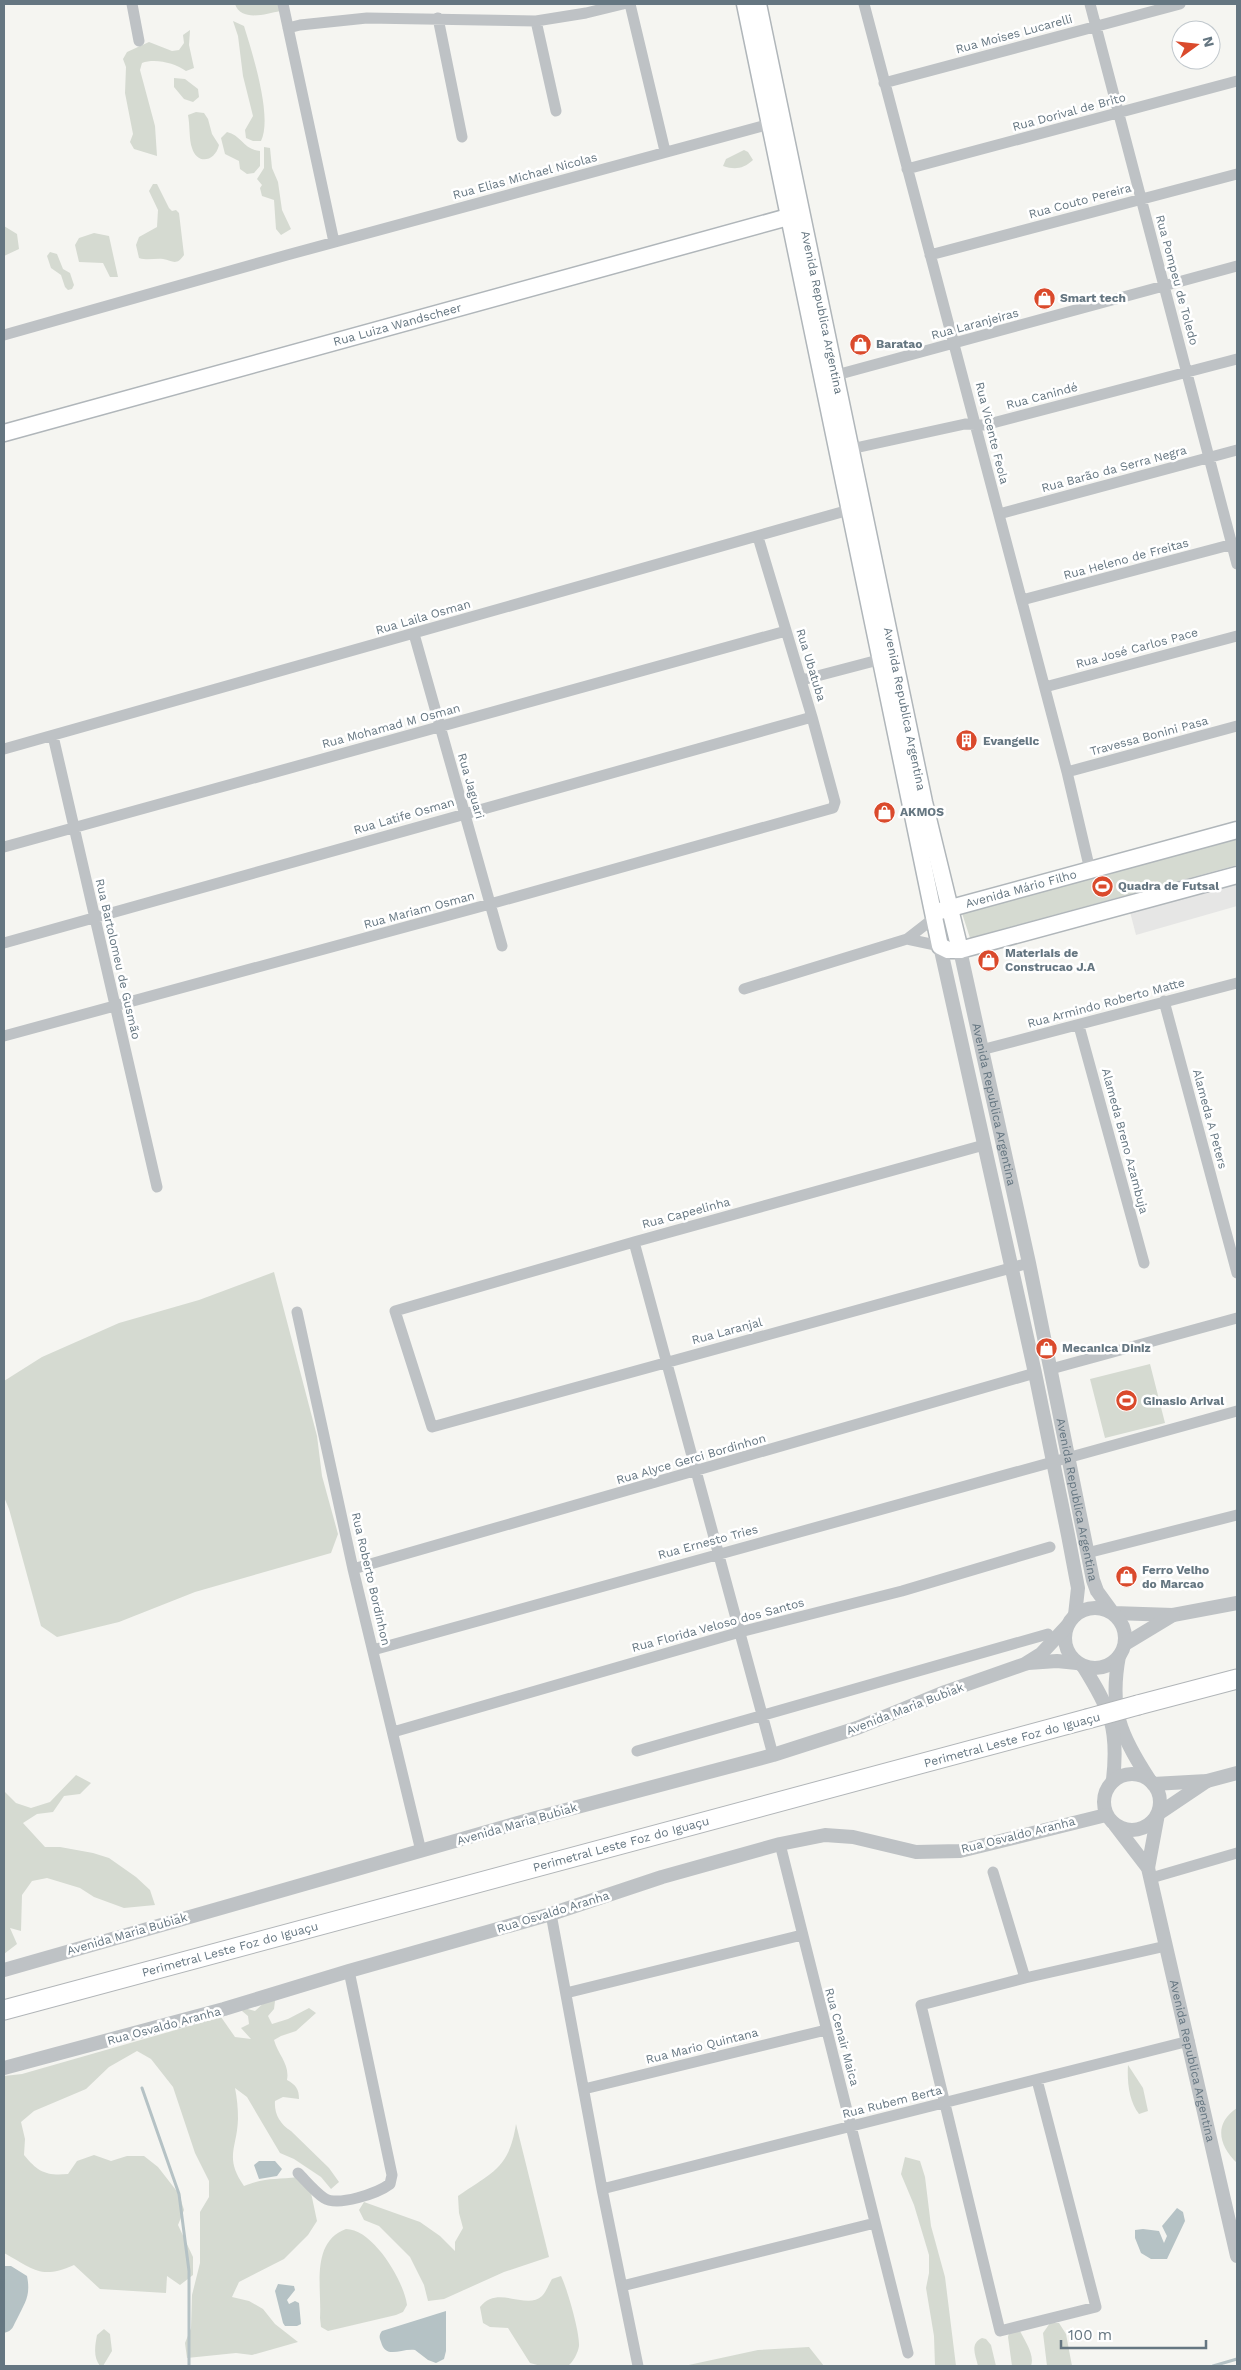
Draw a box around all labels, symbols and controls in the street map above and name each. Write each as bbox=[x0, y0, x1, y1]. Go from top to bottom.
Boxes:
street label: Rua Moises Lucarelli bbox=[954, 12, 1074, 56]
north arrow bbox=[1171, 20, 1221, 70]
text: N bbox=[1199, 35, 1218, 49]
street label: Rua Dorival de Brito bbox=[1011, 90, 1127, 134]
street label: Rua Elias Michael Nicolas bbox=[451, 150, 599, 202]
street label: Rua Couto Pereira bbox=[1027, 181, 1133, 221]
street label: Rua Pompeu de Toledo bbox=[1153, 213, 1201, 347]
street label: Avenida Republica Argentina bbox=[798, 230, 846, 395]
shop icon: Smart tech bbox=[1032, 286, 1056, 310]
place label: Smart tech bbox=[1060, 291, 1126, 305]
street label: Rua Luiza Wandscheer bbox=[332, 300, 463, 349]
street label: Rua Laranjeiras bbox=[930, 306, 1020, 342]
shop icon: Baratao bbox=[848, 332, 872, 356]
place label: Baratao bbox=[876, 337, 922, 351]
street label: Rua Canindé bbox=[1005, 380, 1079, 412]
street label: Rua Vicente Feola bbox=[973, 381, 1012, 486]
street label: Rua Barão da Serra Negra bbox=[1040, 443, 1188, 495]
street label: Rua Heleno de Freitas bbox=[1062, 536, 1190, 582]
street label: Rua Laila Osman bbox=[374, 597, 472, 637]
street label: Rua José Carlos Pace bbox=[1074, 625, 1200, 671]
street label: Avenida Republica Argentina bbox=[881, 626, 928, 792]
street label: Rua Ubatuba bbox=[793, 627, 829, 703]
street label: Rua Mohamad M Osman bbox=[320, 701, 462, 751]
street label: Travessa Bonini Pasa bbox=[1088, 713, 1210, 759]
building icon: Evangelic bbox=[955, 729, 979, 753]
place label: Evangelic bbox=[983, 734, 1039, 748]
street label: Rua Jaguari bbox=[455, 752, 487, 820]
street label: Rua Latife Osman bbox=[352, 795, 456, 837]
shop icon: AKMOS bbox=[872, 800, 896, 824]
place label: AKMOS bbox=[900, 805, 944, 819]
street label: Avenida Mário Filho bbox=[964, 867, 1078, 911]
sports icon: Quadra de Futsal bbox=[1090, 874, 1114, 898]
street label: Rua Bartolomeu de Gusmão bbox=[93, 877, 143, 1041]
place label: Quadra de Futsal bbox=[1118, 879, 1219, 893]
street label: Rua Mariam Osman bbox=[362, 888, 476, 932]
place label: Materiais de Construcao J.A bbox=[1005, 946, 1096, 974]
shop icon: Materiais de Construcao J.A bbox=[977, 948, 1001, 972]
street label: Rua Armindo Roberto Matte bbox=[1026, 975, 1186, 1031]
street label: Avenida Republica Argentina bbox=[969, 1022, 1019, 1187]
street label: Alameda Breno Azambuja bbox=[1099, 1067, 1151, 1215]
street label: Alameda A Peters bbox=[1190, 1068, 1230, 1170]
street label: Rua Capeelinha bbox=[640, 1194, 732, 1232]
street label: Rua Laranjal bbox=[690, 1315, 764, 1347]
shop icon: Mecanica Diniz bbox=[1034, 1336, 1058, 1360]
place label: Mecanica Diniz bbox=[1062, 1341, 1151, 1355]
sports icon: Ginasio Arival bbox=[1115, 1389, 1139, 1413]
place label: Ginasio Arival bbox=[1143, 1394, 1224, 1408]
street label: Avenida Republica Argentina bbox=[1053, 1417, 1100, 1583]
street label: Rua Alyce Gerci Bordinhon bbox=[615, 1431, 767, 1487]
street label: Rua Roberto Bordinhon bbox=[349, 1511, 393, 1647]
street label: Rua Ernesto Tries bbox=[657, 1522, 759, 1562]
place label: Ferro Velho do Marcao bbox=[1142, 1563, 1209, 1591]
shop icon: Ferro Velho do Marcao bbox=[1114, 1565, 1138, 1589]
street label: Rua Florida Veloso dos Santos bbox=[630, 1595, 806, 1655]
street label: Avenida Maria Bubiak bbox=[844, 1680, 966, 1738]
street label: Perimetral Leste Foz do Iguaçu bbox=[922, 1710, 1102, 1770]
street label: Avenida Maria Bubiak bbox=[455, 1800, 579, 1848]
street label: Perimetral Leste Foz do Iguaçu bbox=[531, 1814, 711, 1875]
street label: Rua Osvaldo Aranha bbox=[960, 1814, 1077, 1856]
street label: Rua Osvaldo Aranha bbox=[495, 1888, 611, 1936]
street label: Avenida Maria Bubiak bbox=[65, 1910, 189, 1958]
street label: Perimetral Leste Foz do Iguaçu bbox=[140, 1919, 320, 1980]
street label: Avenida Republica Argentina bbox=[1167, 1978, 1218, 2144]
street label: Rua Cenair Maica bbox=[822, 1986, 862, 2088]
street label: Rua Osvaldo Aranha bbox=[106, 2004, 223, 2048]
street label: Rua Mario Quintana bbox=[644, 2025, 760, 2067]
street label: Rua Rubem Berta bbox=[841, 2083, 943, 2121]
scale bar bbox=[1061, 2318, 1206, 2350]
text: 100 m bbox=[1068, 2326, 1112, 2344]

